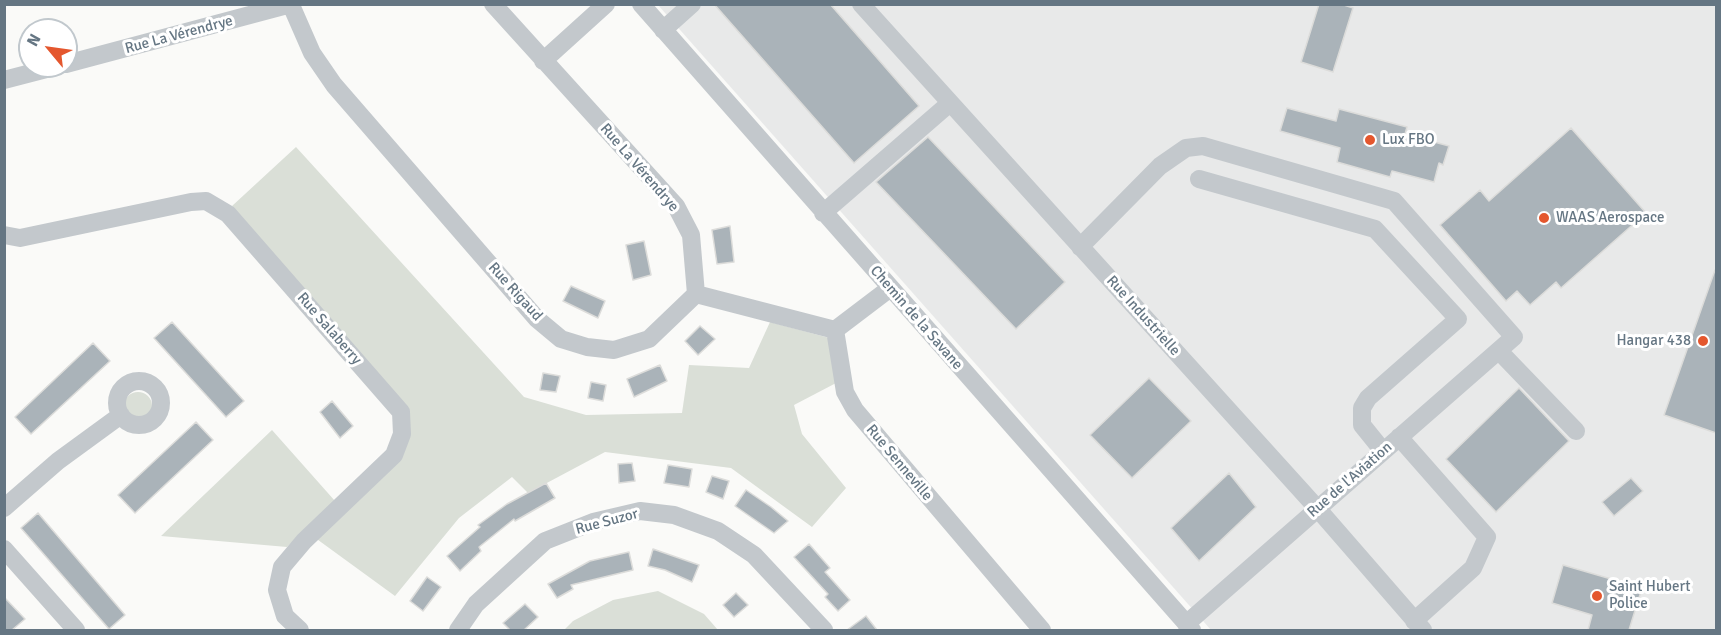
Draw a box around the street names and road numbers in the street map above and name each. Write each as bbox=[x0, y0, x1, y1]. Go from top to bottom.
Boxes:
street label: Rue La Vérendrye bbox=[123, 12, 235, 58]
street label: Rue La Vérendrye bbox=[596, 120, 682, 216]
street label: Rue Rigaud bbox=[484, 259, 546, 325]
street label: Chemin de la Savane bbox=[866, 262, 966, 374]
street label: Rue Industrielle bbox=[1102, 272, 1184, 360]
street label: Rue Salaberry bbox=[293, 289, 365, 369]
street label: Rue Senneville bbox=[862, 421, 936, 505]
street label: Rue de l'Aviation bbox=[1304, 438, 1396, 522]
street label: Rue Suzor bbox=[574, 505, 640, 539]

